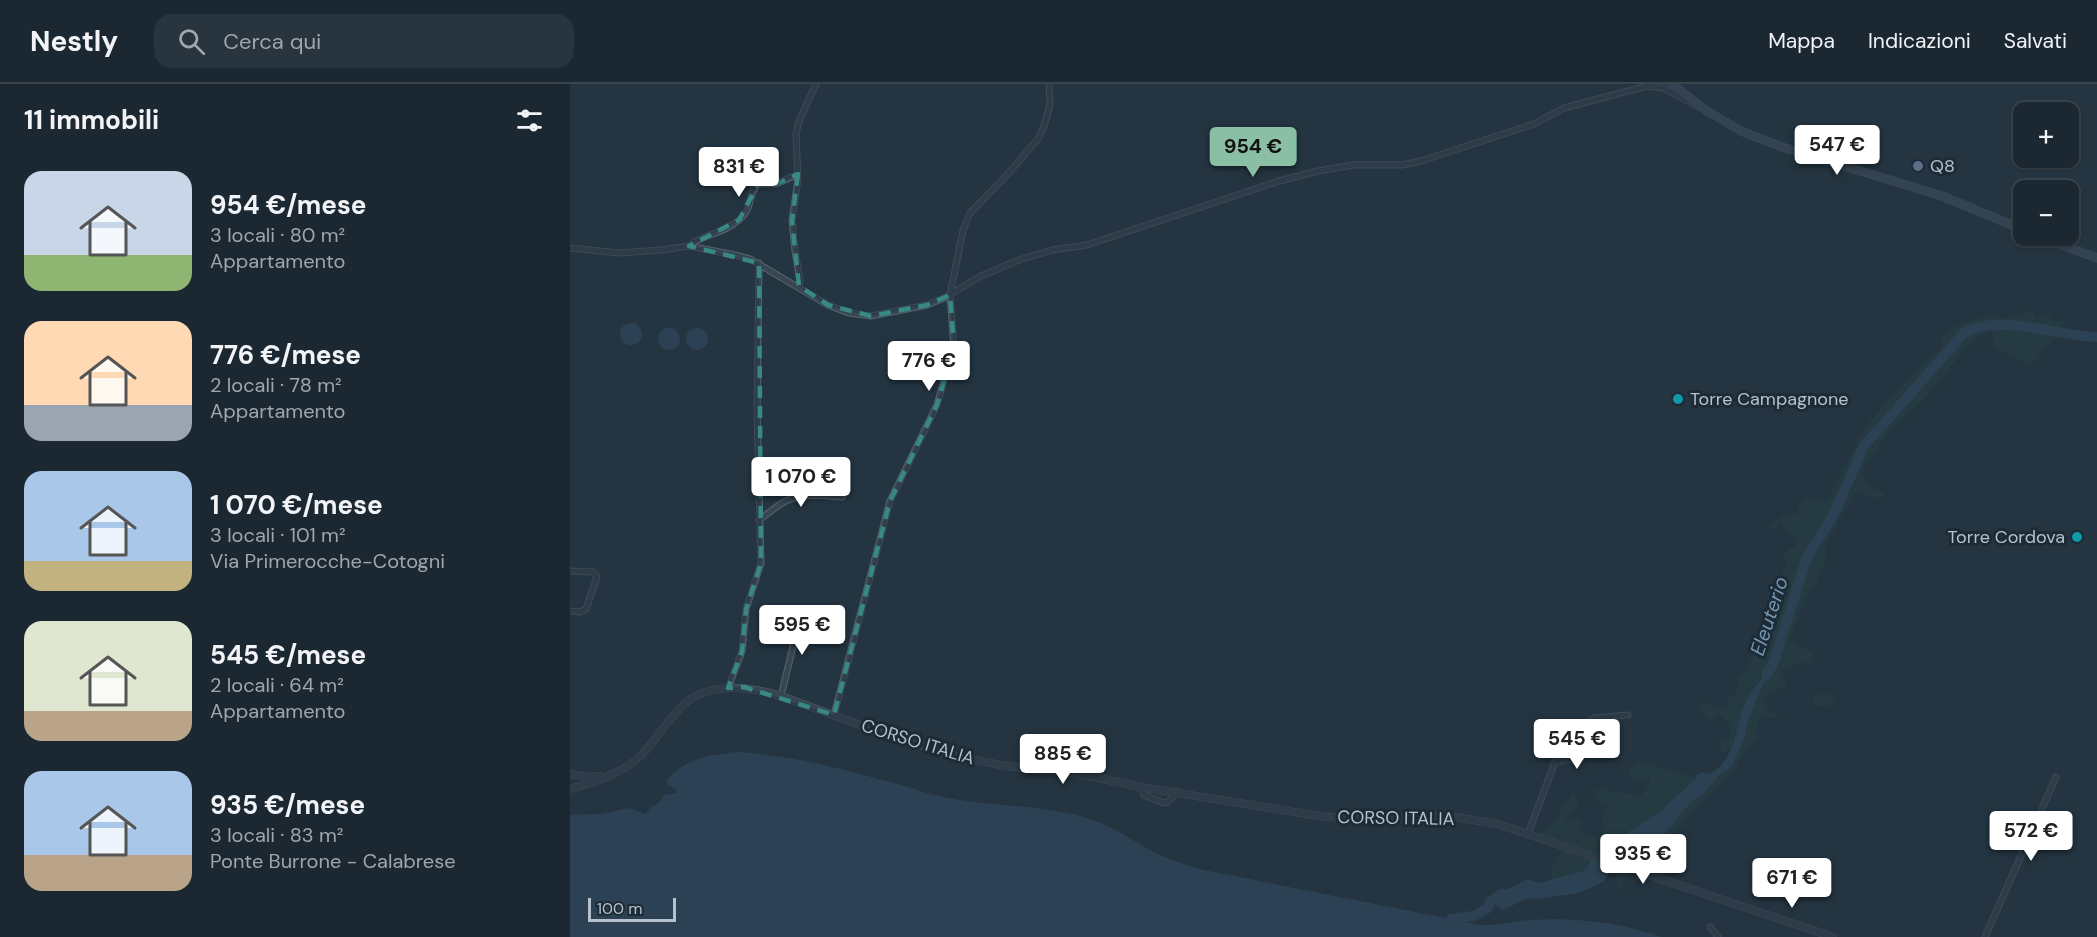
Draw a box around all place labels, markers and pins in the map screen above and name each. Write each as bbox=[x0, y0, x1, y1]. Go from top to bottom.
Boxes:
pin: 547 € bbox=[1795, 125, 1879, 176]
pin: 954 € bbox=[1211, 127, 1295, 178]
pin: 831 € bbox=[697, 147, 781, 198]
place label: Q8 bbox=[1930, 154, 1955, 178]
marker: Q8 bbox=[1911, 159, 1925, 173]
pin: 776 € bbox=[887, 341, 971, 392]
place label: Torre Campagnone bbox=[1690, 387, 1849, 411]
marker: Torre Campagnone bbox=[1671, 392, 1685, 406]
pin: 1 070 € bbox=[746, 457, 856, 508]
place label: Torre Cordova bbox=[1948, 525, 2065, 549]
marker: Torre Cordova bbox=[2070, 530, 2084, 544]
pin: 595 € bbox=[760, 605, 844, 656]
pin: 545 € bbox=[1535, 719, 1619, 770]
pin: 885 € bbox=[1021, 734, 1105, 785]
pin: 572 € bbox=[1989, 811, 2073, 862]
pin: 935 € bbox=[1601, 834, 1685, 885]
pin: 671 € bbox=[1750, 858, 1834, 909]

